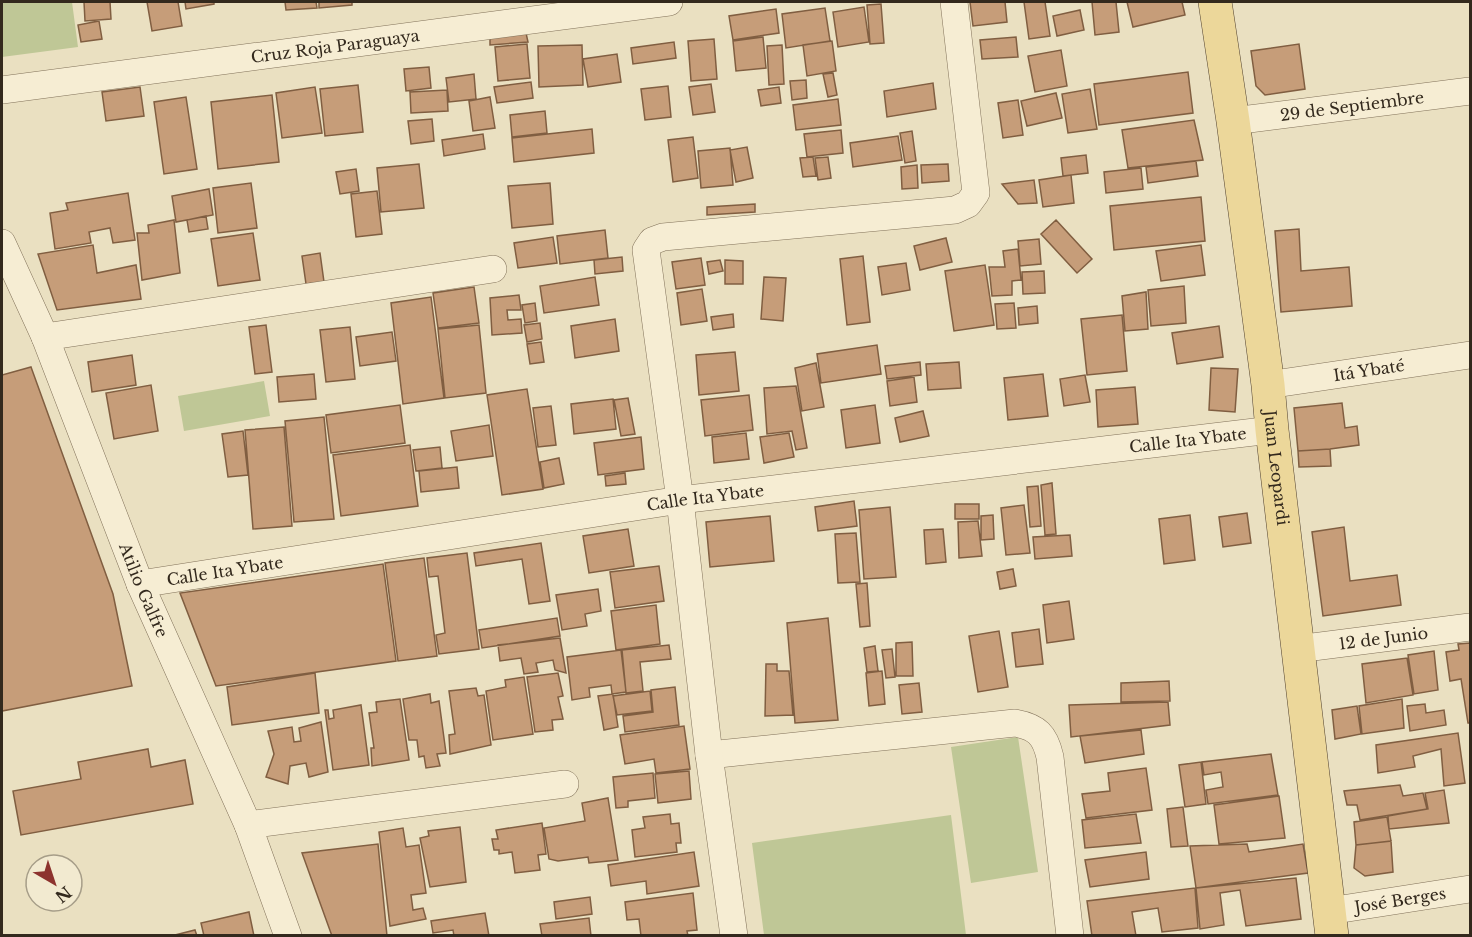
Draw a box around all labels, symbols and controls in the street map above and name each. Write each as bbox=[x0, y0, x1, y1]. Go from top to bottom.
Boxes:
street label: Cruz Roja Paraguaya bbox=[250, 25, 421, 67]
street label: 29 de Septiembre bbox=[1279, 87, 1425, 125]
street label: Itá Ybaté bbox=[1332, 355, 1406, 385]
street label: Juan Leopardi bbox=[1260, 407, 1293, 527]
street label: Calle Ita Ybate bbox=[1128, 423, 1248, 457]
street label: Calle Ita Ybate bbox=[645, 480, 765, 515]
street label: Atilio Galfre bbox=[115, 539, 173, 640]
street label: Calle Ita Ybate bbox=[165, 552, 285, 590]
street label: 12 de Junio bbox=[1337, 622, 1429, 654]
north arrow bbox=[24, 853, 84, 913]
text: N bbox=[51, 882, 76, 907]
street label: José Berges bbox=[1351, 883, 1447, 917]

